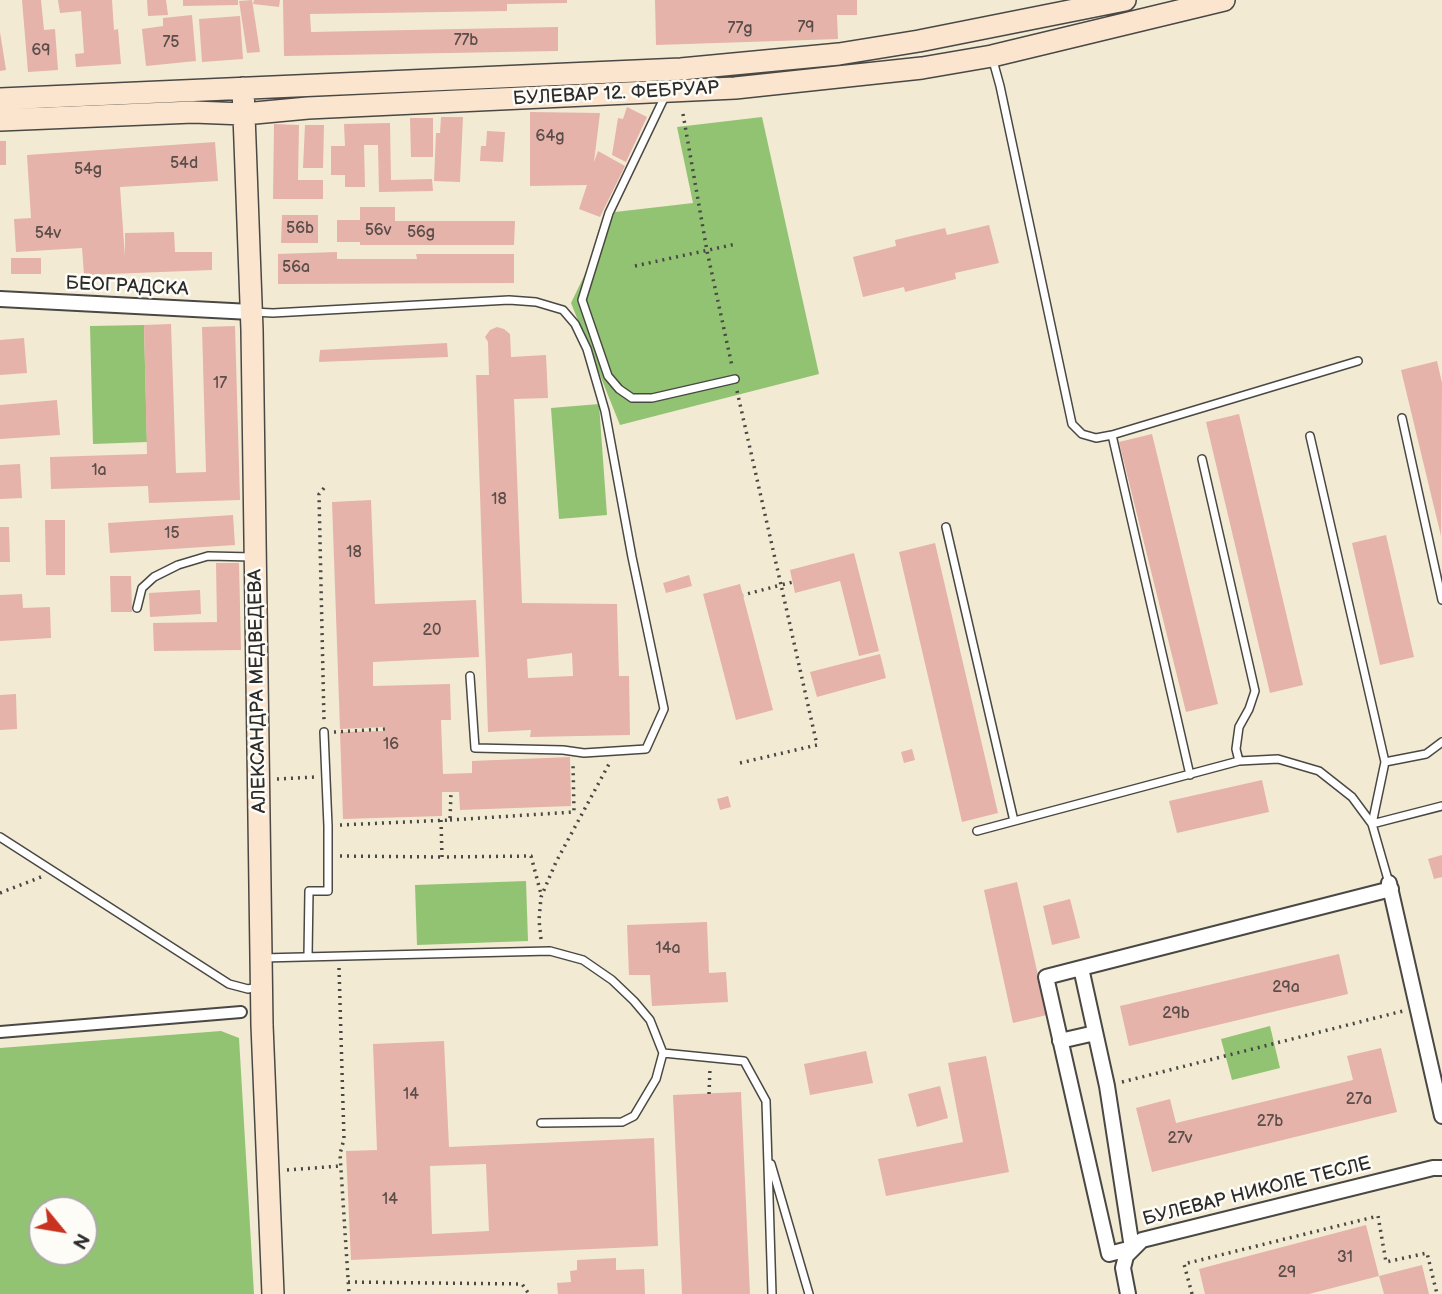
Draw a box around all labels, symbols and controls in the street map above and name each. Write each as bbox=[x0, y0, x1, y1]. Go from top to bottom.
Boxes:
house number: 79 bbox=[797, 18, 815, 38]
house number: 77g bbox=[728, 19, 752, 39]
house number: 77b bbox=[454, 31, 478, 51]
house number: 75 bbox=[162, 33, 180, 53]
house number: 69 bbox=[31, 41, 51, 61]
street label: БУЛЕВАР 12. ФЕБРУАР bbox=[512, 77, 720, 111]
house number: 64g bbox=[536, 127, 564, 147]
house number: 54d bbox=[170, 154, 198, 174]
house number: 54g bbox=[74, 160, 102, 180]
house number: 56b bbox=[286, 219, 314, 239]
house number: 56v bbox=[365, 221, 391, 241]
house number: 56g bbox=[407, 223, 435, 243]
house number: 54v bbox=[35, 224, 61, 244]
house number: 56a bbox=[282, 258, 310, 278]
street label: БЕОГРАДСКА bbox=[65, 272, 189, 302]
house number: 17 bbox=[213, 374, 227, 394]
house number: 1a bbox=[91, 461, 107, 481]
house number: 18 bbox=[491, 490, 507, 510]
house number: 15 bbox=[164, 524, 180, 544]
house number: 18 bbox=[346, 543, 362, 563]
street label: АЛЕКСАНДРА МЕДВЕДЕВА bbox=[244, 569, 272, 813]
house number: 20 bbox=[423, 621, 441, 641]
house number: 16 bbox=[383, 735, 399, 755]
house number: 14a bbox=[655, 939, 681, 959]
house number: 29a bbox=[1272, 978, 1300, 998]
house number: 29b bbox=[1162, 1004, 1190, 1024]
house number: 14 bbox=[403, 1085, 419, 1105]
house number: 27a bbox=[1346, 1090, 1372, 1110]
house number: 27b bbox=[1257, 1112, 1283, 1132]
house number: 27v bbox=[1168, 1129, 1192, 1149]
street label: БУЛЕВАР НИКОЛЕ ТЕСЛЕ bbox=[1141, 1153, 1373, 1231]
house number: 14 bbox=[382, 1190, 398, 1210]
north arrow bbox=[28, 1196, 98, 1266]
text: N bbox=[66, 1229, 93, 1253]
house number: 31 bbox=[1337, 1248, 1353, 1268]
house number: 29 bbox=[1278, 1263, 1296, 1283]

